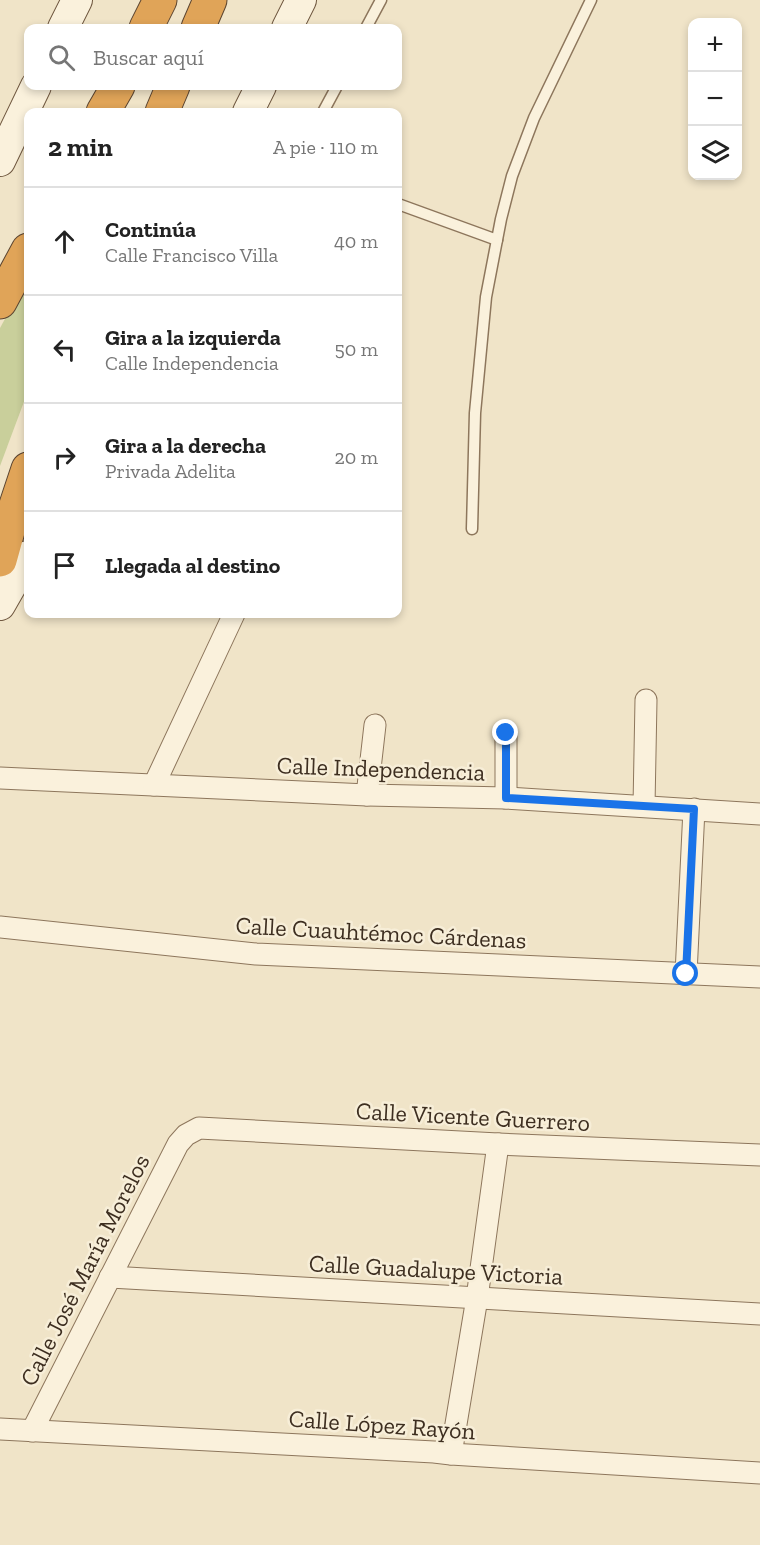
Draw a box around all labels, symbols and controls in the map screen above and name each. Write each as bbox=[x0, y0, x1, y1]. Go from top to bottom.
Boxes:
map controls bbox=[688, 18, 742, 180]
button: + bbox=[688, 18, 742, 72]
search box bbox=[24, 24, 402, 90]
icon: search bbox=[45, 41, 78, 74]
text: Buscar aquí bbox=[93, 44, 204, 71]
button: − bbox=[688, 72, 742, 126]
button: layers bbox=[688, 126, 742, 180]
text: 2 min bbox=[48, 131, 113, 163]
text: A pie · 110 m bbox=[273, 135, 378, 159]
text: Continúa bbox=[105, 216, 196, 243]
icon: ahead bbox=[48, 225, 81, 258]
text: 40 m bbox=[334, 229, 378, 253]
text: Calle Francisco Villa bbox=[105, 243, 278, 267]
text: Gira a la izquierda bbox=[105, 324, 281, 351]
icon: left bbox=[48, 333, 81, 366]
text: 50 m bbox=[334, 337, 378, 361]
text: Calle Independencia bbox=[105, 351, 279, 375]
text: Gira a la derecha bbox=[105, 432, 266, 459]
icon: right bbox=[48, 441, 81, 474]
text: 20 m bbox=[334, 445, 378, 469]
text: Privada Adelita bbox=[105, 459, 236, 483]
icon: arrive bbox=[48, 549, 81, 582]
text: Llegada al destino bbox=[105, 552, 280, 579]
route end bbox=[492, 719, 518, 745]
street label: Calle Independencia bbox=[276, 750, 486, 787]
street label: Calle Cuauhtémoc Cárdenas bbox=[235, 910, 527, 955]
route start bbox=[672, 960, 698, 986]
street label: Calle Vicente Guerrero bbox=[355, 1096, 591, 1137]
street label: Calle José María Morelos bbox=[14, 1149, 156, 1390]
street label: Calle Guadalupe Victoria bbox=[308, 1248, 564, 1291]
street label: Calle López Rayón bbox=[288, 1404, 477, 1446]

